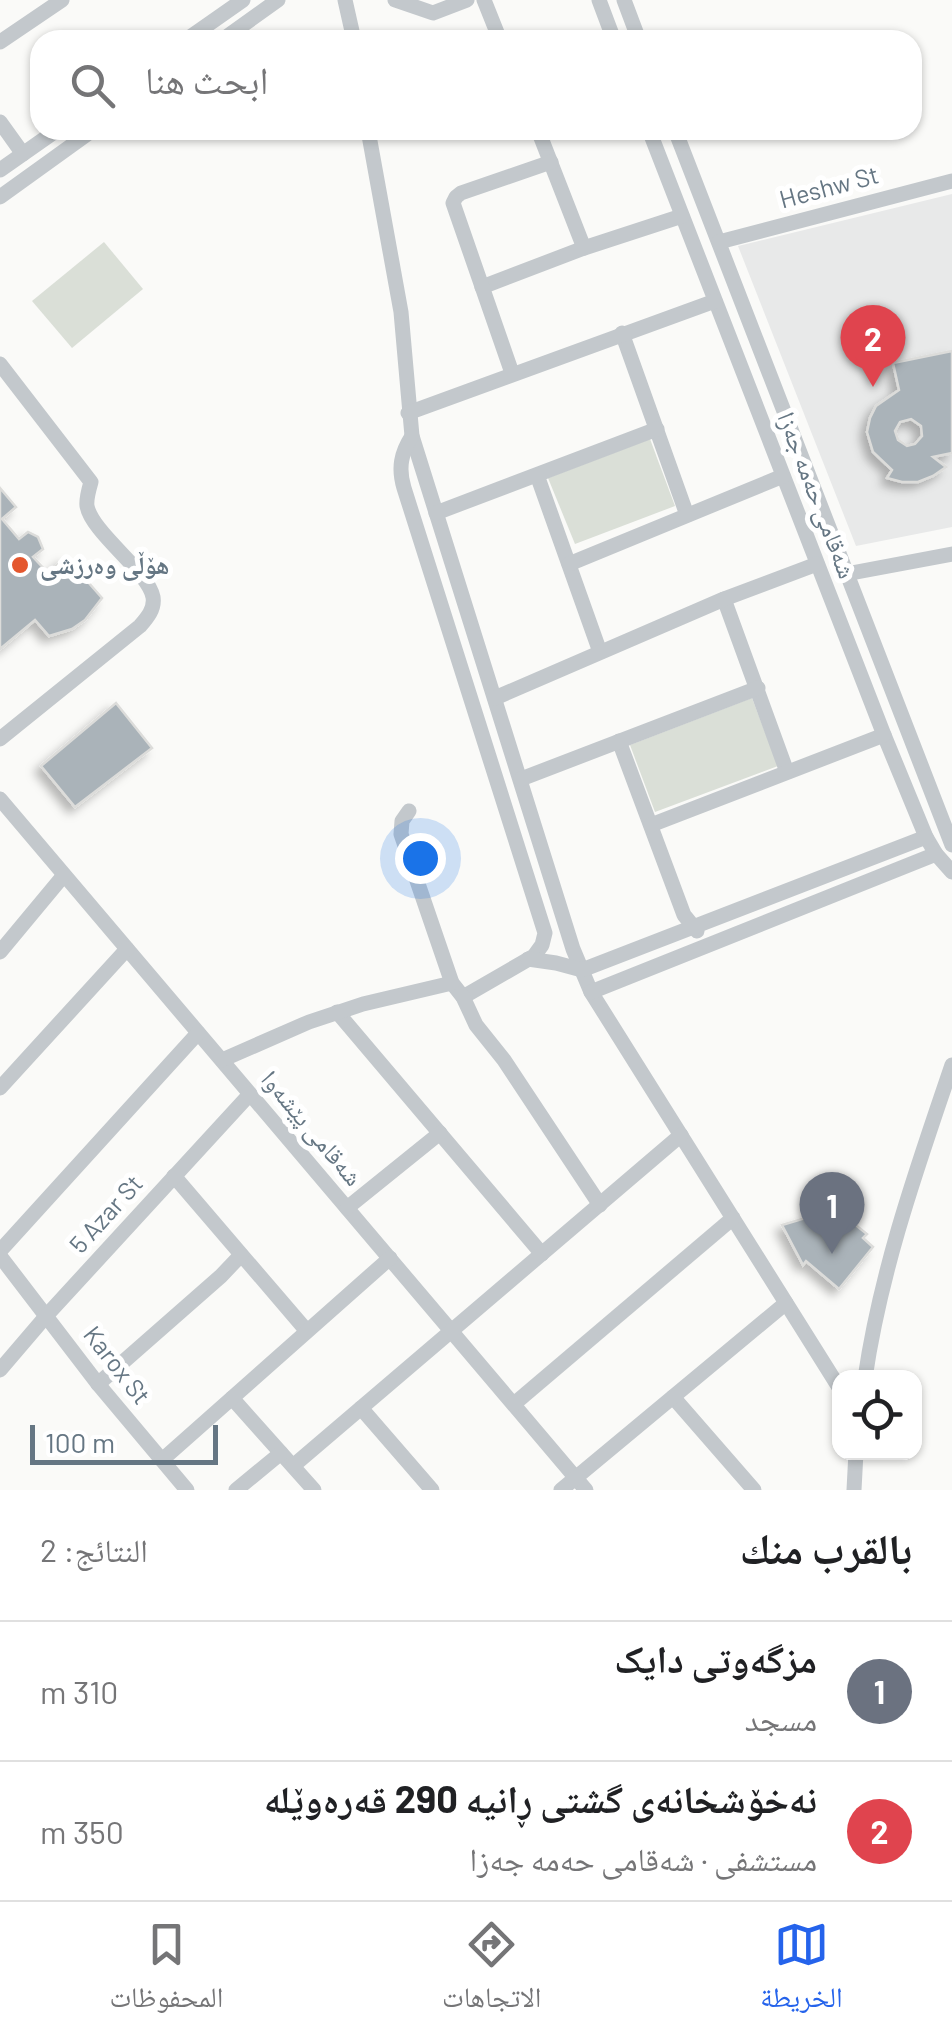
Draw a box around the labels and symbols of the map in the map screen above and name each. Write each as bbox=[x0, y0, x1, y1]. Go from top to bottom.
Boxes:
street label: Heshw St bbox=[776, 158, 882, 214]
pin: 2 bbox=[840, 304, 906, 387]
street label: شەقامی حەمە جەزا bbox=[771, 407, 863, 583]
place label: هۆڵی وەرزشی bbox=[40, 549, 169, 581]
marker: هۆڵی وەرزشی bbox=[9, 554, 31, 576]
your location bbox=[395, 833, 446, 884]
street label: شەقامی پێشەوا bbox=[254, 1064, 370, 1192]
street label: 5 Azar St bbox=[62, 1168, 148, 1259]
pin: 1 bbox=[800, 1172, 864, 1254]
street label: Karox St bbox=[78, 1319, 158, 1409]
scale bar bbox=[30, 1420, 218, 1464]

